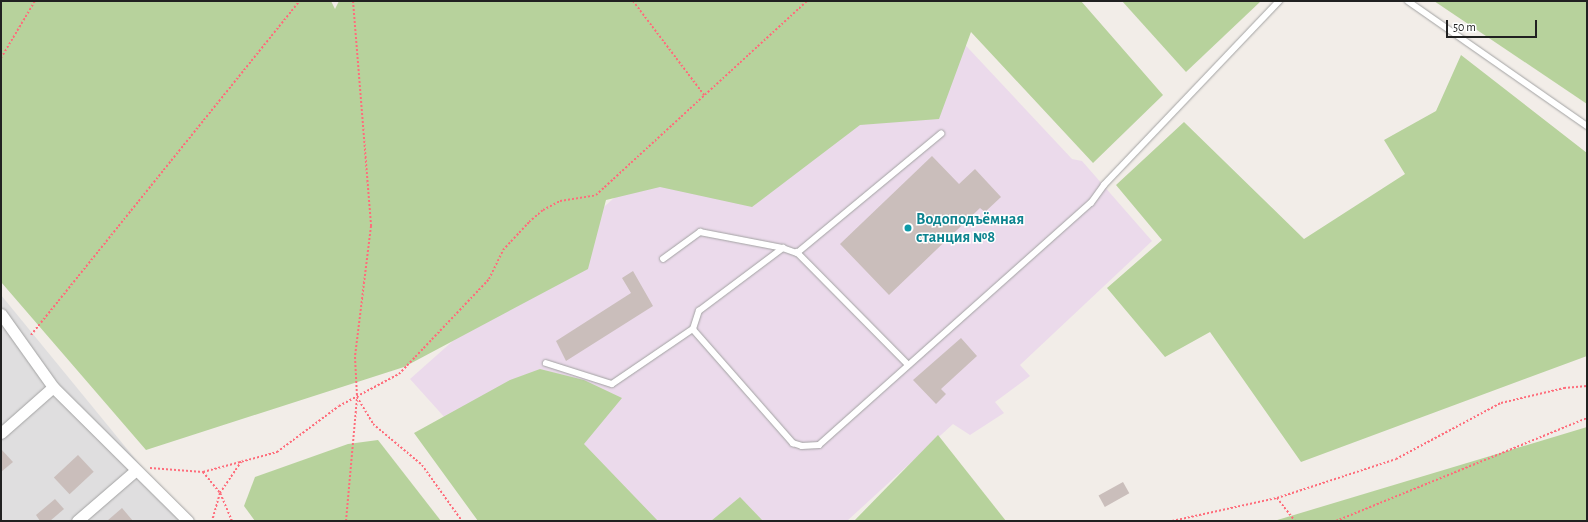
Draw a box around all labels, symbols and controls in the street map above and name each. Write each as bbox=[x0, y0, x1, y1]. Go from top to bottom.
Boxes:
scale bar bbox=[1448, 12, 1539, 38]
text: 50 m bbox=[1453, 21, 1476, 33]
place label: Водоподъёмная станция №8 bbox=[916, 209, 1024, 247]
marker: Водоподъёмная станция №8 bbox=[903, 223, 913, 233]

